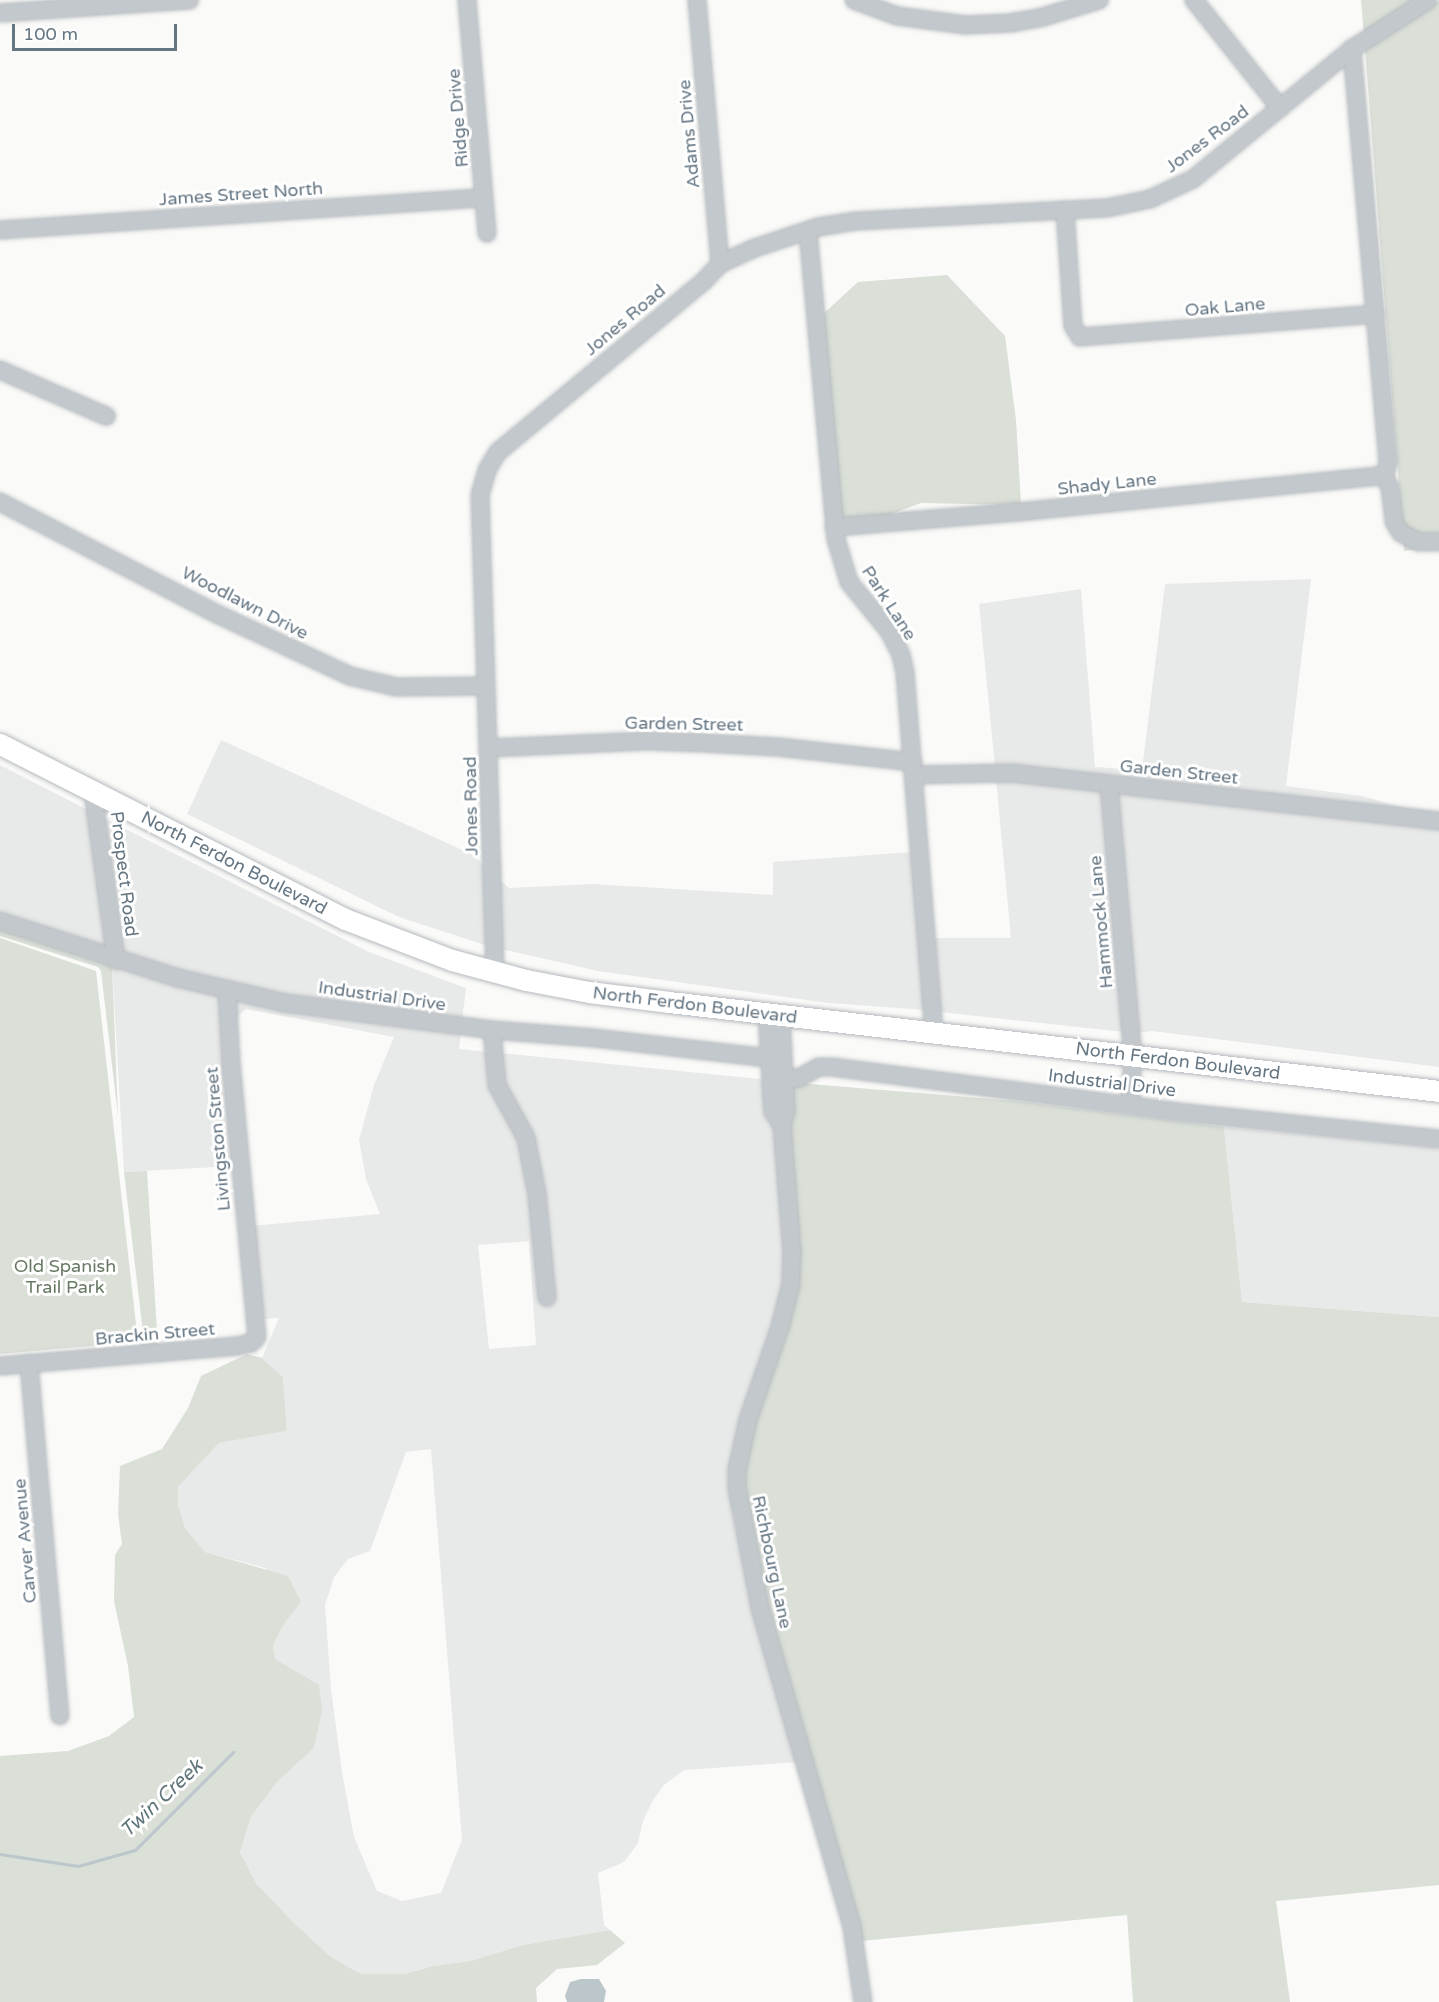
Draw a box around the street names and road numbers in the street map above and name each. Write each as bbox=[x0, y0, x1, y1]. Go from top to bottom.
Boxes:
street label: Ridge Drive bbox=[443, 68, 473, 168]
street label: Adams Drive bbox=[673, 79, 705, 189]
street label: Jones Road bbox=[1161, 101, 1253, 177]
street label: James Street North bbox=[158, 177, 324, 211]
street label: Jones Road bbox=[580, 280, 670, 360]
street label: Oak Lane bbox=[1184, 293, 1266, 321]
street label: Shady Lane bbox=[1056, 468, 1158, 500]
street label: Woodlawn Drive bbox=[178, 562, 312, 644]
street label: Park Lane bbox=[857, 562, 921, 644]
street label: Garden Street bbox=[624, 712, 744, 736]
street label: Garden Street bbox=[1119, 755, 1239, 789]
street label: Jones Road bbox=[459, 756, 483, 856]
street label: North Ferdon Boulevard bbox=[137, 807, 331, 919]
street label: Prospect Road bbox=[106, 810, 142, 938]
street label: Hammock Lane bbox=[1084, 855, 1118, 989]
street label: Industrial Drive bbox=[317, 976, 447, 1016]
street label: North Ferdon Boulevard bbox=[591, 982, 799, 1028]
street label: North Ferdon Boulevard bbox=[1074, 1038, 1282, 1084]
street label: Industrial Drive bbox=[1047, 1064, 1177, 1102]
street label: Livingston Street bbox=[201, 1066, 235, 1212]
street label: Brackin Street bbox=[94, 1318, 216, 1350]
street label: Carver Avenue bbox=[9, 1478, 41, 1604]
street label: Richbourg Lane bbox=[747, 1494, 797, 1630]

